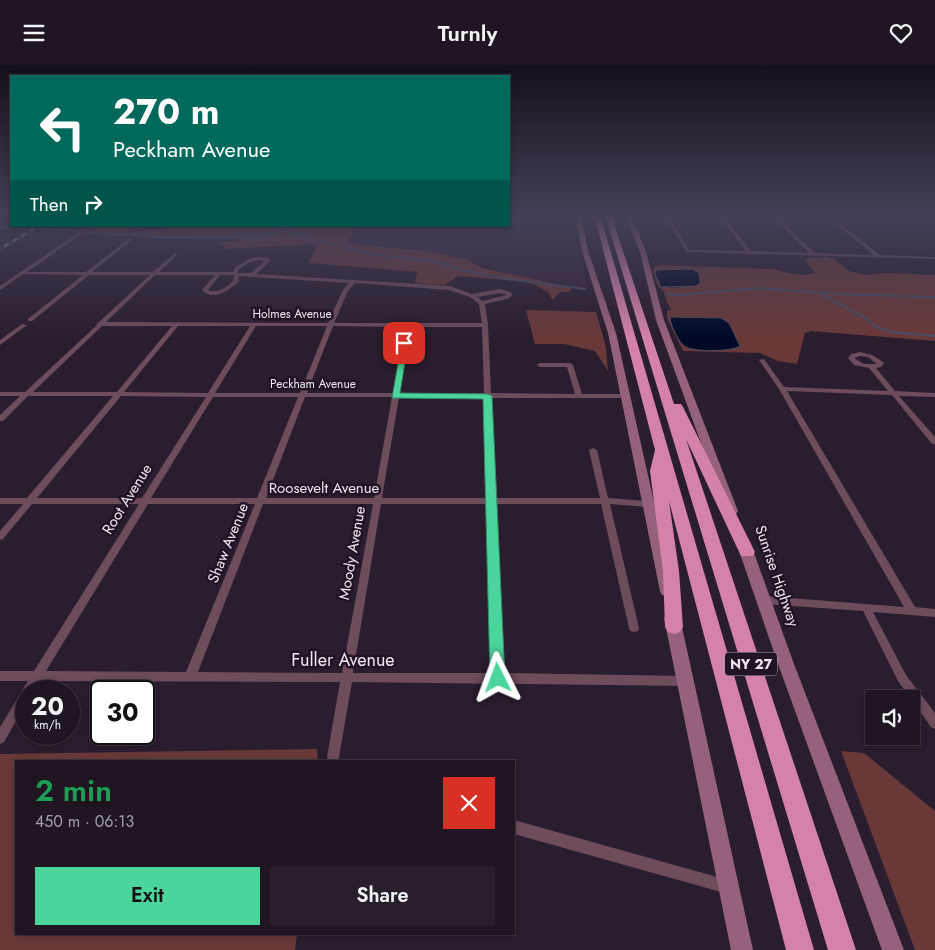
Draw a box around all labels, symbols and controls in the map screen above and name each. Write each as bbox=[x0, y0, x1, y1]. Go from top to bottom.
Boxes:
text: Turnly bbox=[438, 17, 497, 49]
icon: menu bbox=[20, 19, 48, 47]
icon: heart bbox=[887, 19, 915, 47]
text: 270 m bbox=[113, 87, 219, 137]
icon: left bbox=[30, 95, 95, 160]
text: Peckham Avenue bbox=[113, 133, 270, 165]
icon: right bbox=[79, 190, 107, 218]
text: Then bbox=[30, 191, 69, 218]
street label: Holmes Avenue bbox=[252, 305, 332, 323]
pin bbox=[383, 322, 425, 364]
icon: arrive bbox=[390, 329, 418, 357]
street label: Peckham Avenue bbox=[270, 375, 356, 393]
street label: Root Avenue bbox=[97, 459, 158, 539]
street label: Roosevelt Avenue bbox=[269, 477, 380, 499]
street label: Shaw Avenue bbox=[202, 499, 254, 586]
street label: Moody Avenue bbox=[333, 504, 371, 602]
street label: Sunrise Highway bbox=[749, 522, 805, 630]
street label: Fuller Avenue bbox=[291, 647, 395, 673]
position arrow bbox=[471, 651, 523, 703]
road number: NY 27 bbox=[725, 653, 777, 675]
speed limit sign: 30 bbox=[90, 680, 155, 745]
text: 20 bbox=[31, 688, 64, 724]
map controls bbox=[865, 690, 920, 745]
button: sound bbox=[865, 690, 920, 745]
text: km/h bbox=[34, 716, 61, 734]
text: 2 min bbox=[35, 769, 112, 812]
button: close bbox=[443, 777, 495, 829]
text: 450 m · 06:13 bbox=[35, 810, 134, 833]
button: Exit bbox=[35, 867, 260, 925]
button: Share bbox=[270, 867, 495, 925]

